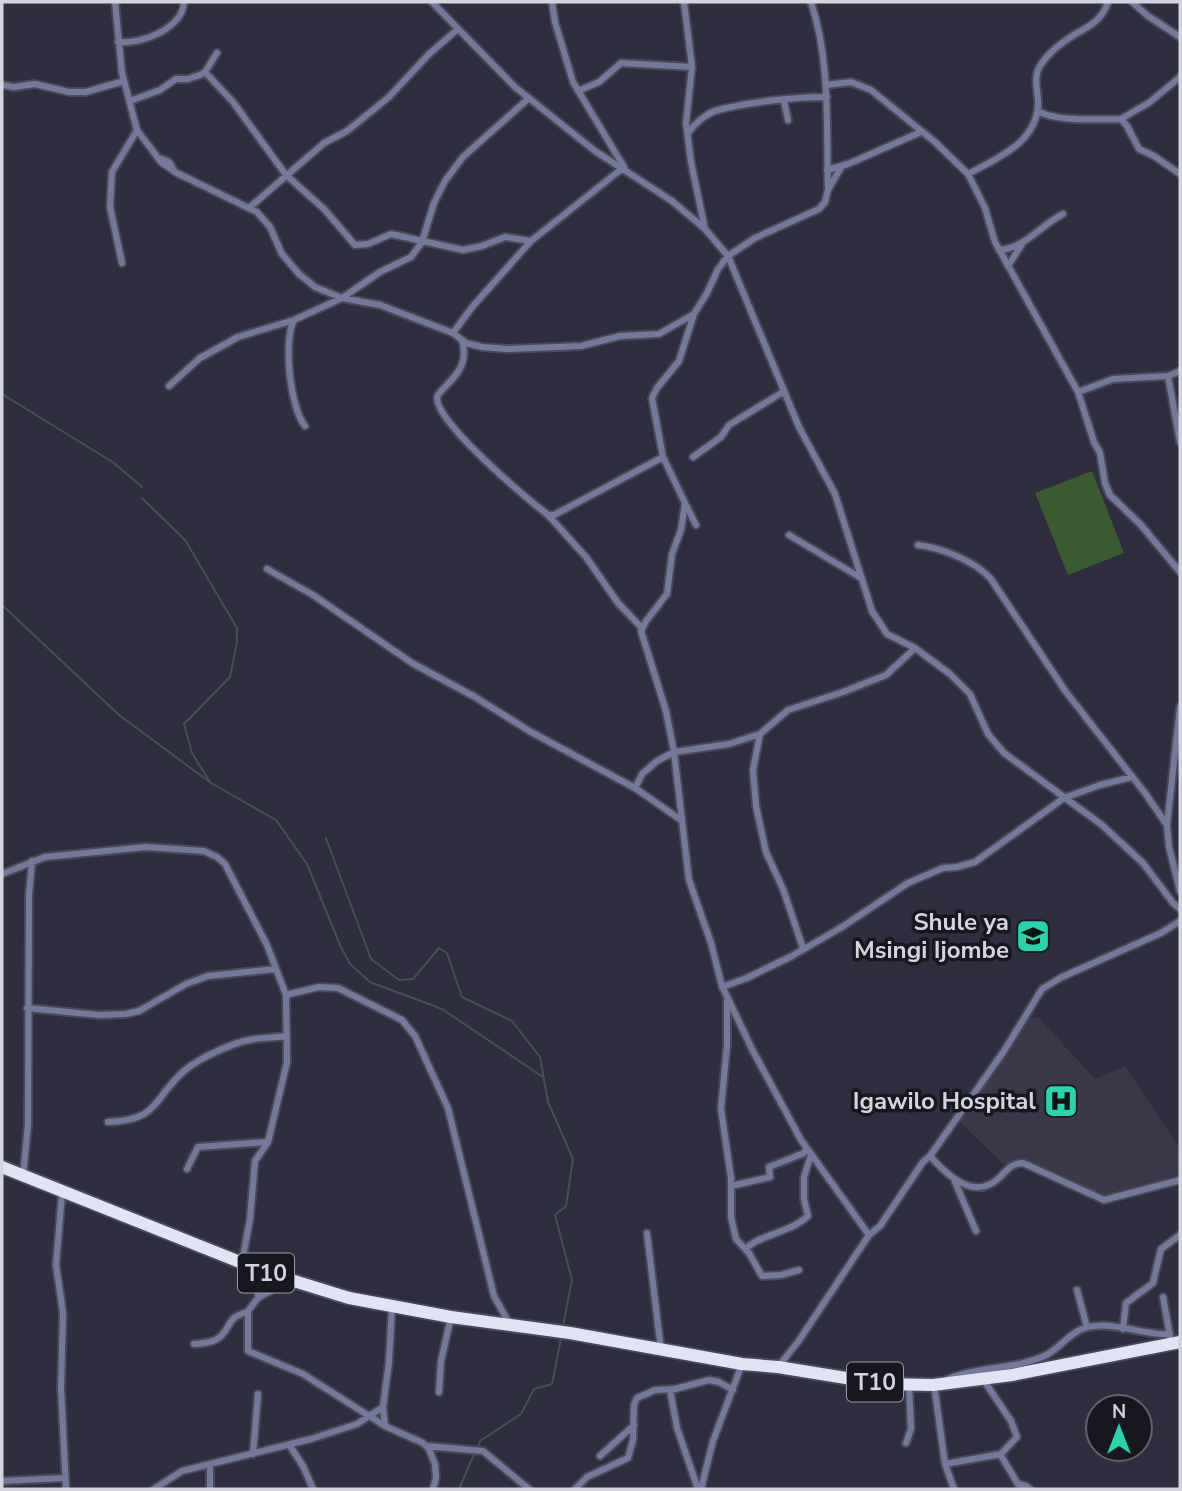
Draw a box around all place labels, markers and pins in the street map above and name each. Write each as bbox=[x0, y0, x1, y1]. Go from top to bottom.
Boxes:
place label: Shule ya Msingi Ijombe bbox=[854, 906, 1009, 966]
school or university icon: Shule ya Msingi Ijombe bbox=[1014, 917, 1052, 955]
hospital icon: Igawilo Hospital bbox=[1042, 1082, 1080, 1120]
place label: Igawilo Hospital bbox=[853, 1085, 1036, 1117]

